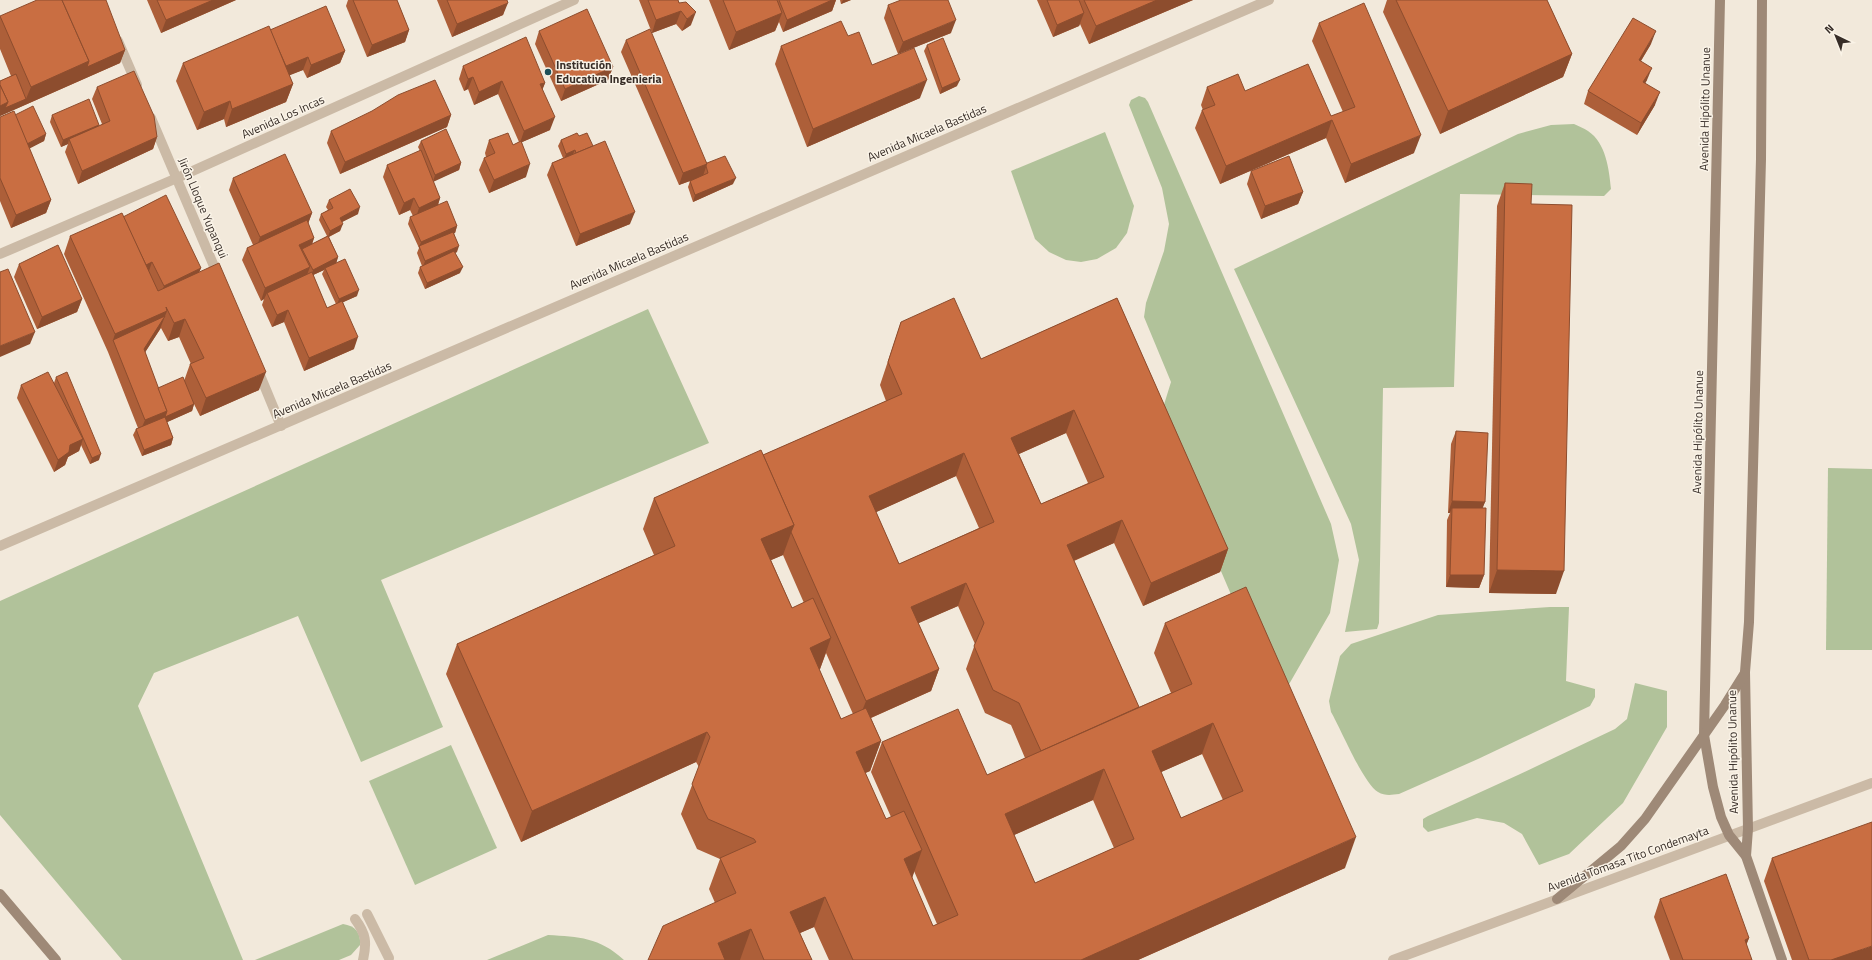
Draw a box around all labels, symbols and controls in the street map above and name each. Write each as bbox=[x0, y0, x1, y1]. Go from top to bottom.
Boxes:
north arrow bbox=[1816, 16, 1856, 56]
text: N bbox=[1821, 20, 1837, 37]
street label: Avenida Hipólito Unanue bbox=[1694, 47, 1715, 171]
place label: Institución Educativa Ingenieria bbox=[556, 55, 662, 88]
marker: Institución Educativa Ingenieria bbox=[543, 67, 553, 77]
street label: Avenida Los Incas bbox=[238, 90, 328, 143]
street label: Avenida Micaela Bastidas bbox=[864, 99, 990, 166]
street label: Jirón Lloque Yupanqui bbox=[174, 154, 233, 261]
street label: Avenida Micaela Bastidas bbox=[566, 227, 692, 294]
street label: Avenida Micaela Bastidas bbox=[269, 356, 395, 423]
street label: Avenida Hipólito Unanue bbox=[1687, 370, 1708, 494]
street label: Avenida Hipólito Unanue bbox=[1722, 690, 1743, 814]
street label: Avenida Tomasa Tito Condemayta bbox=[1545, 820, 1711, 897]

